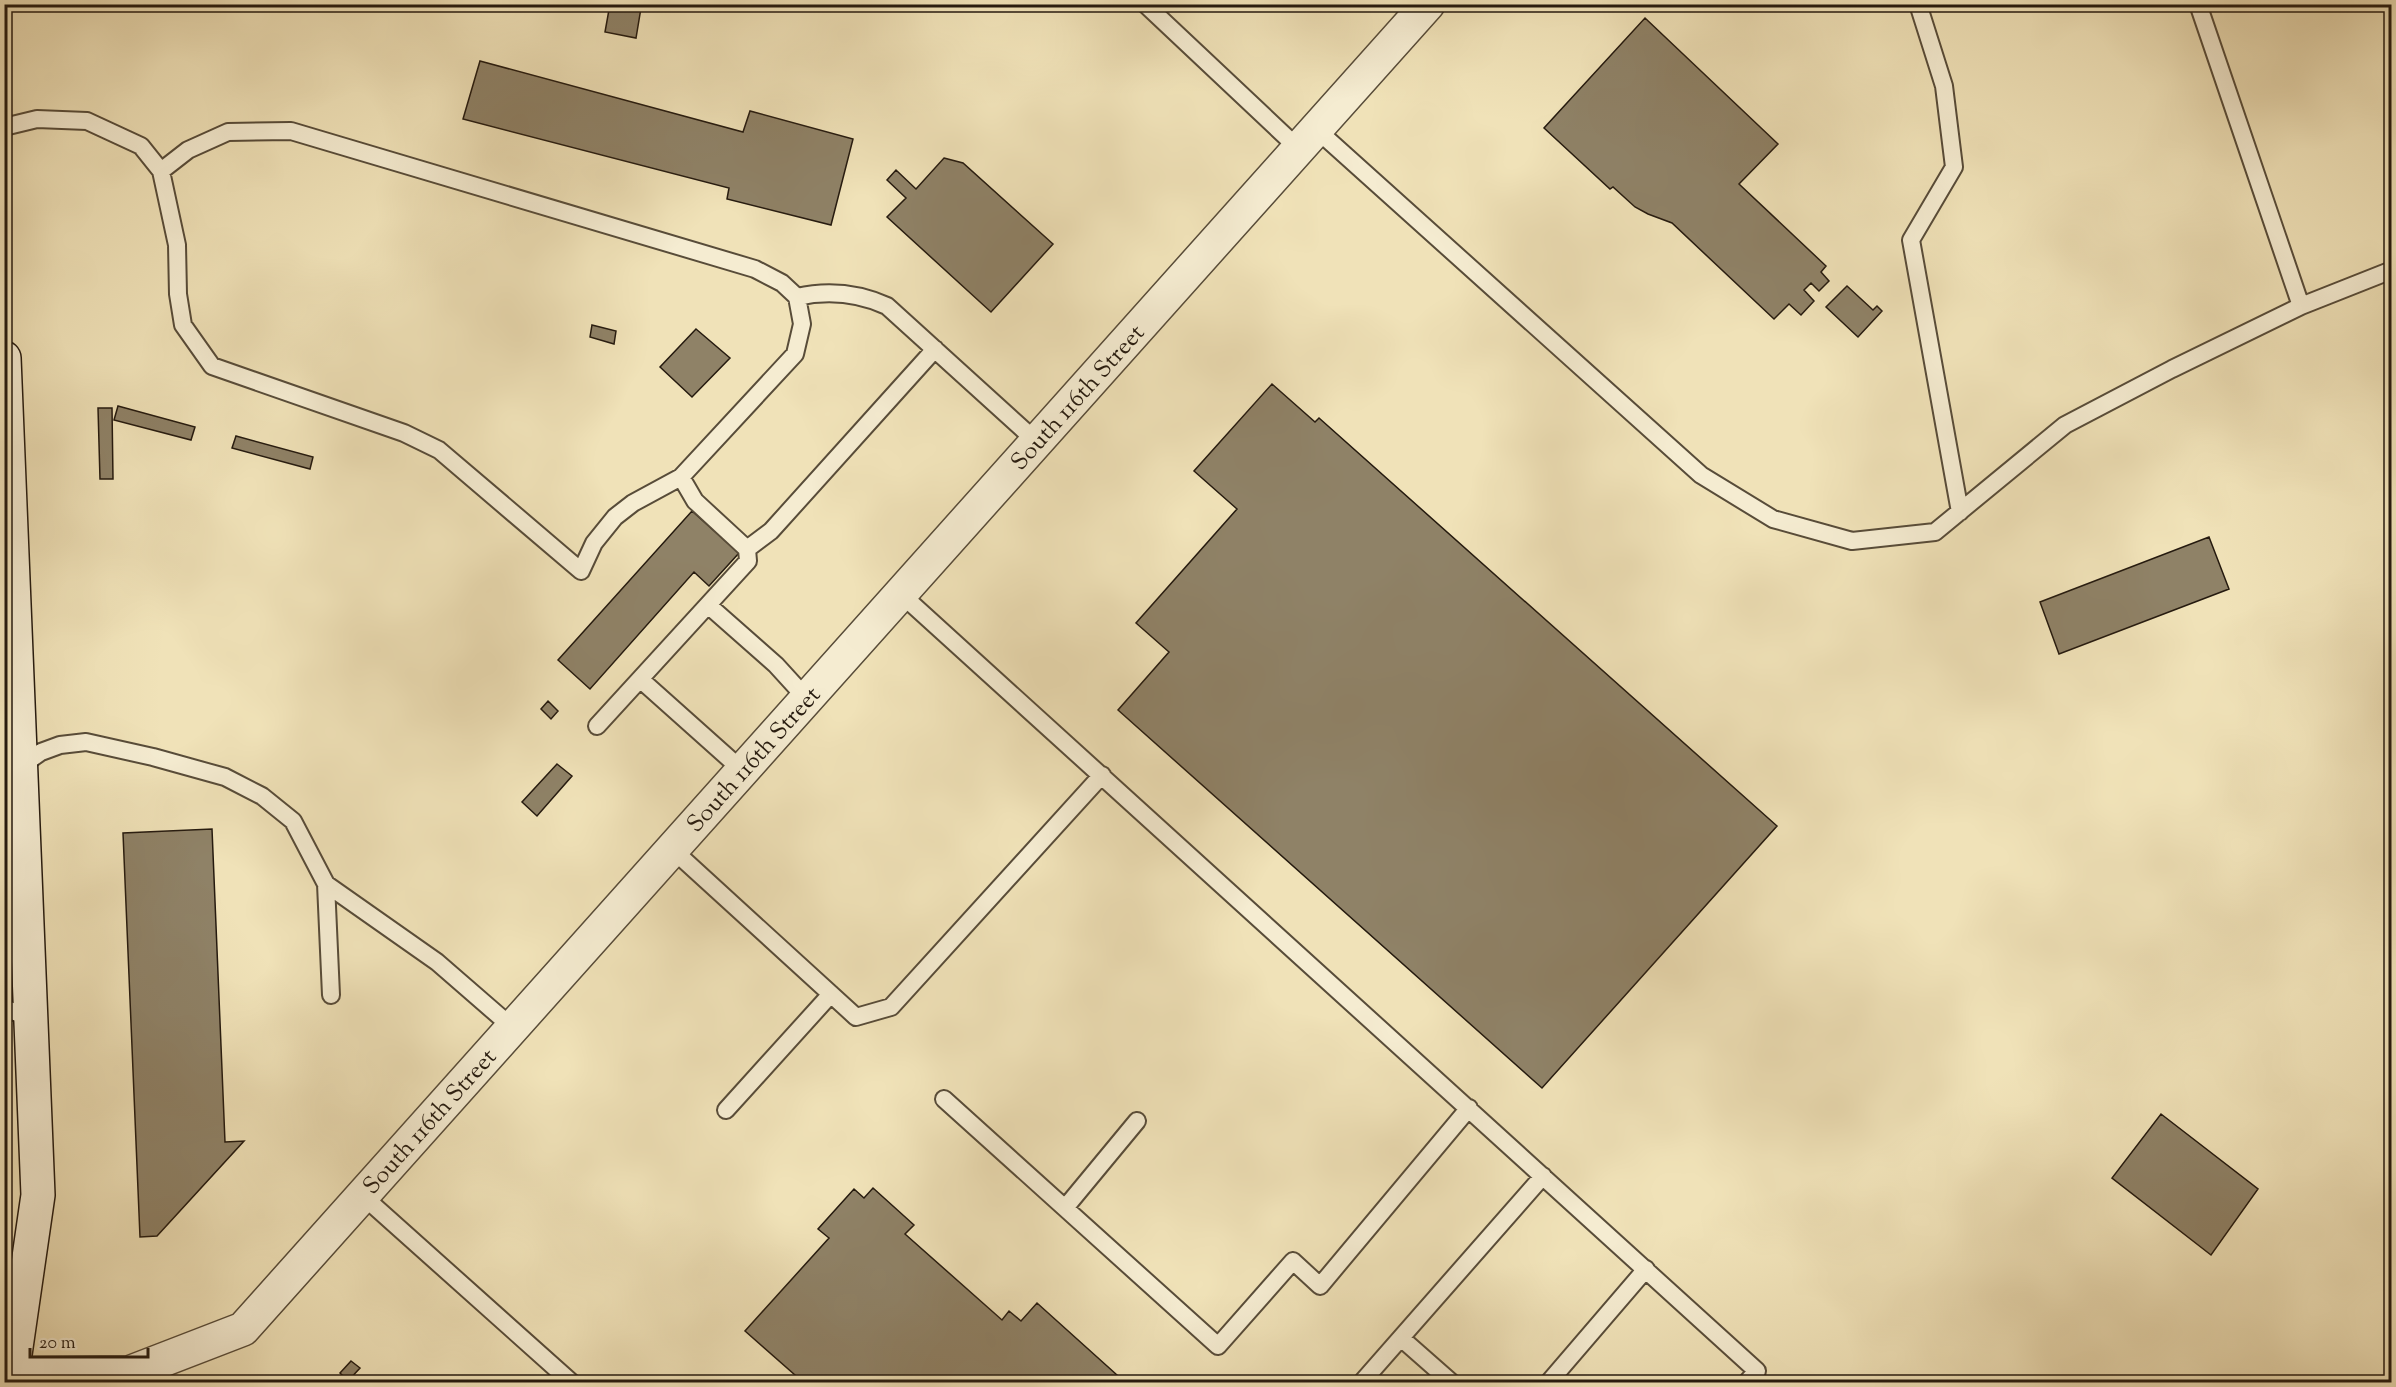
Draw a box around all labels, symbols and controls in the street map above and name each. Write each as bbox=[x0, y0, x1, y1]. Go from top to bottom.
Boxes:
street label: South 116th Street bbox=[1004, 318, 1153, 479]
street label: South 116th Street bbox=[680, 680, 829, 841]
street label: South 116th Street bbox=[356, 1042, 505, 1203]
scale bar bbox=[30, 1321, 148, 1359]
text: 20 m bbox=[39, 1331, 76, 1357]

